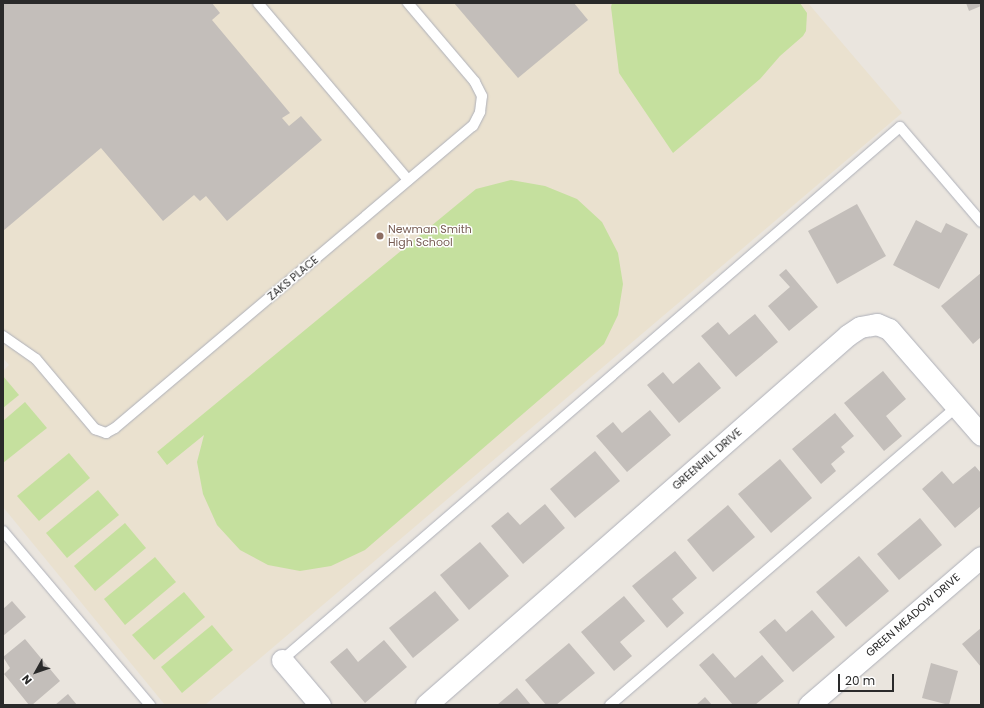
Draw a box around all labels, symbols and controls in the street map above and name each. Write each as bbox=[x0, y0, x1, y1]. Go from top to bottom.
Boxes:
place label: Newman Smith High School bbox=[388, 223, 472, 249]
marker: Newman Smith High School bbox=[375, 231, 385, 241]
street label: ZAKS PLACE bbox=[265, 253, 321, 303]
street label: GREENHILL DRIVE bbox=[670, 425, 744, 493]
street label: GREEN MEADOW DRIVE bbox=[863, 571, 963, 659]
north arrow bbox=[16, 652, 56, 692]
scale bar bbox=[840, 666, 896, 692]
text: N bbox=[18, 671, 36, 688]
text: 20 m bbox=[845, 672, 875, 689]

